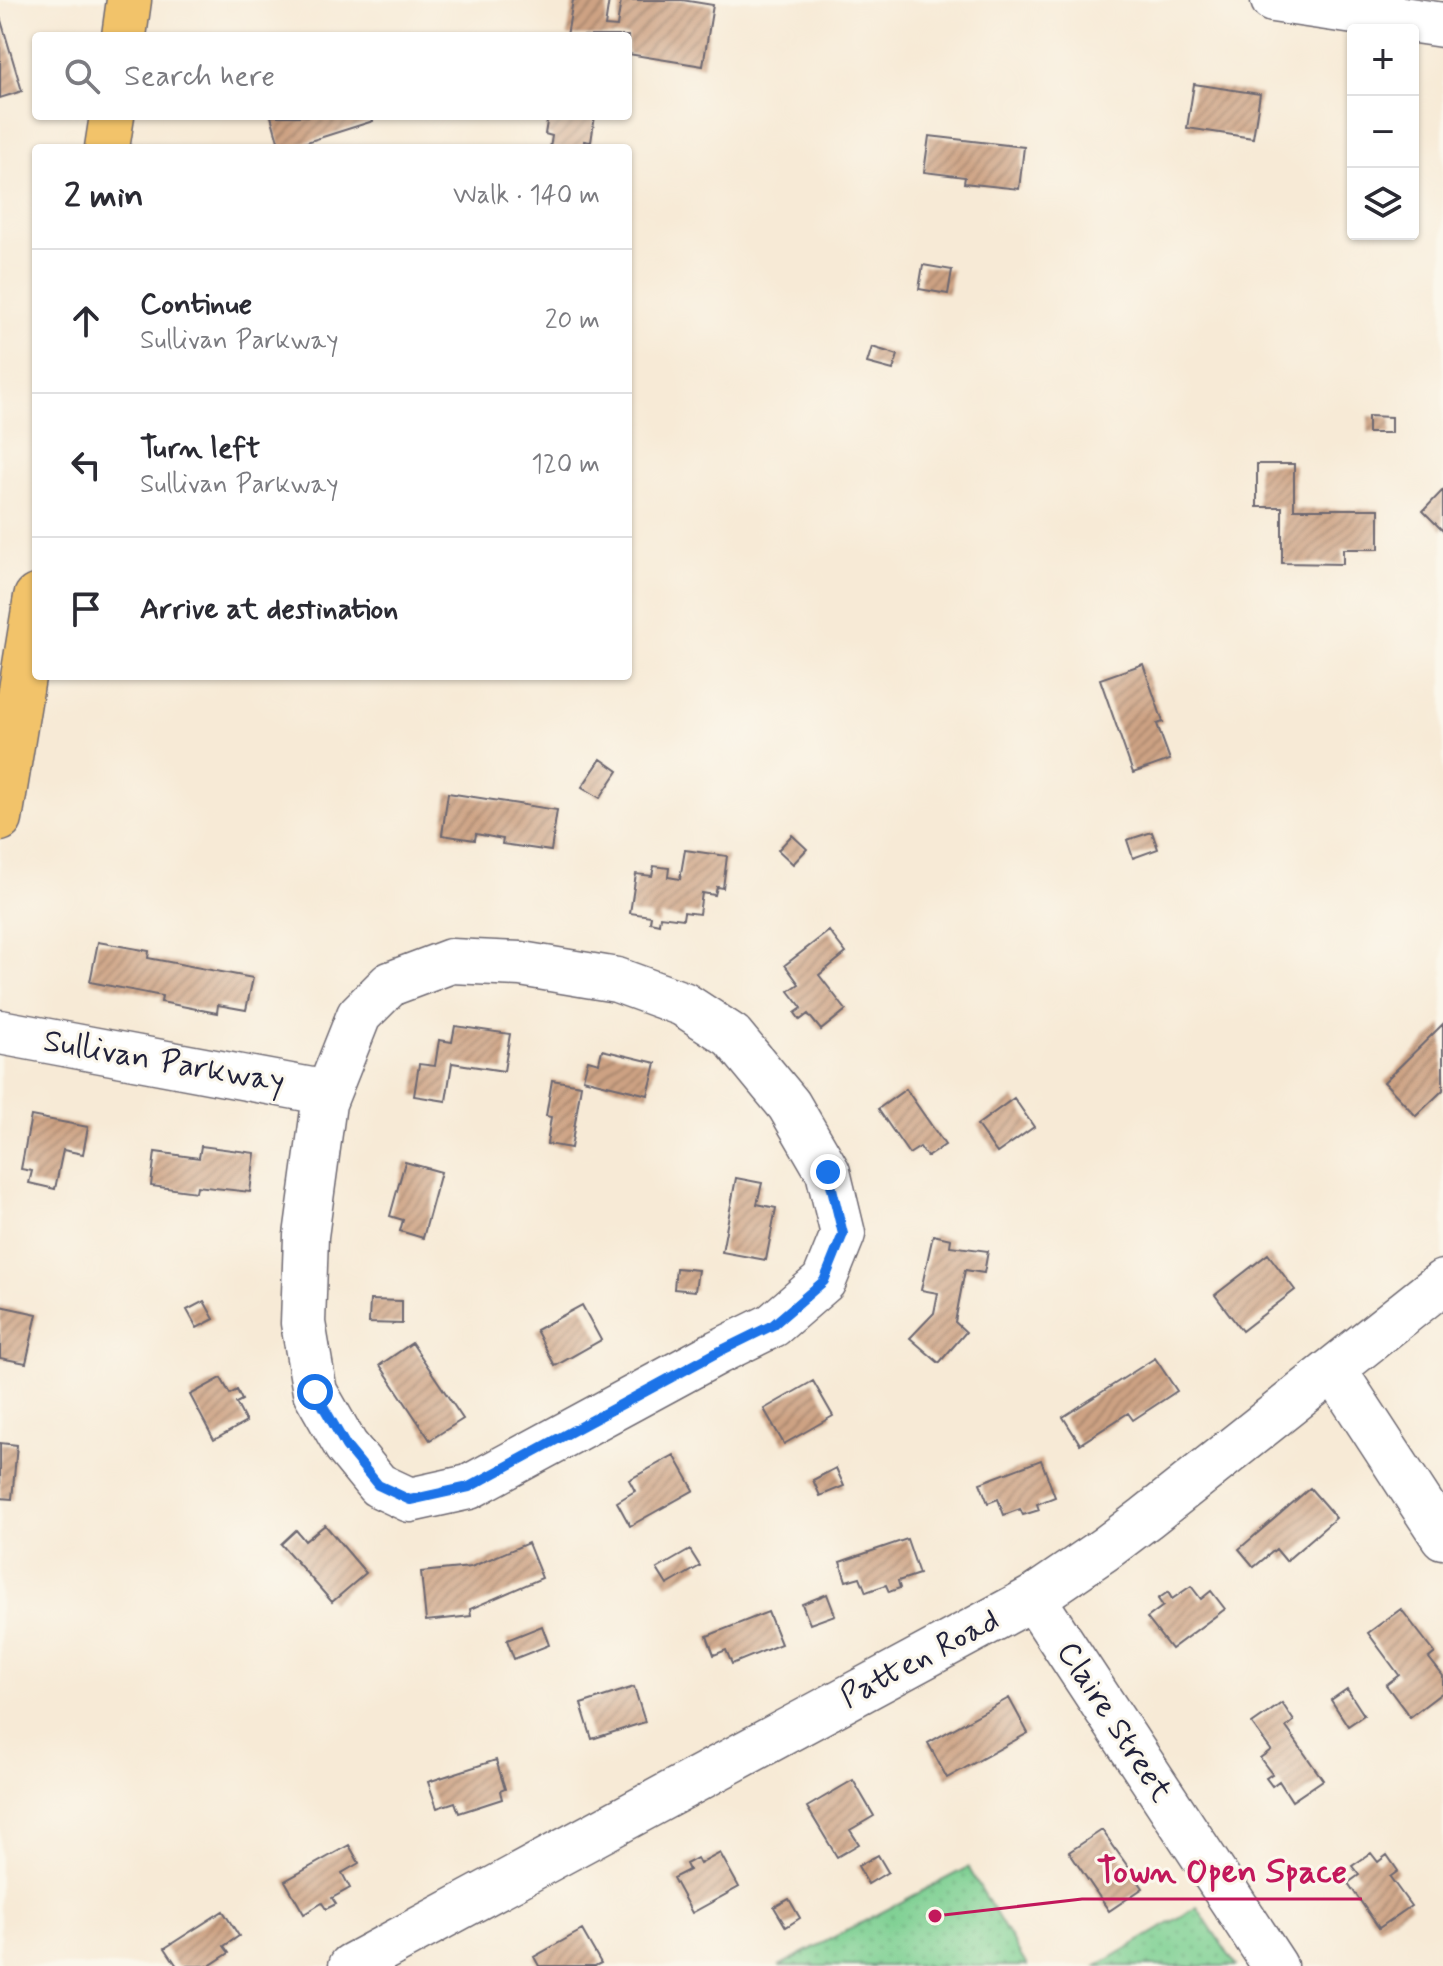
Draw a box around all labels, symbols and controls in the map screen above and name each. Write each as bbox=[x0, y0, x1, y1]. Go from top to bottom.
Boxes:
map controls bbox=[1347, 24, 1419, 240]
button: + bbox=[1347, 24, 1419, 96]
search box bbox=[32, 32, 632, 120]
icon: search bbox=[60, 54, 104, 98]
text: Search here bbox=[124, 57, 275, 96]
button: − bbox=[1347, 96, 1419, 168]
button: layers bbox=[1347, 168, 1419, 240]
text: 2 min bbox=[64, 174, 144, 219]
text: Walk · 140 m bbox=[453, 179, 600, 213]
text: Continue bbox=[140, 285, 252, 324]
icon: ahead bbox=[64, 299, 108, 343]
text: 20 m bbox=[545, 304, 600, 338]
text: Sullivan Parkway bbox=[140, 324, 339, 358]
text: Turn left bbox=[140, 429, 260, 468]
icon: left bbox=[64, 443, 108, 487]
text: 120 m bbox=[531, 448, 600, 482]
text: Sullivan Parkway bbox=[140, 468, 339, 502]
icon: arrive bbox=[64, 587, 108, 631]
text: Arrive at destination bbox=[140, 590, 398, 629]
street label: Sullivan Parkway bbox=[40, 1020, 288, 1104]
route end bbox=[810, 1154, 846, 1190]
route start bbox=[297, 1374, 333, 1410]
street label: Patten Road bbox=[833, 1600, 1007, 1718]
street label: Claire Street bbox=[1046, 1634, 1182, 1811]
callout: Town Open Space bbox=[1082, 1841, 1362, 1899]
text: Town Open Space bbox=[1097, 1850, 1347, 1895]

